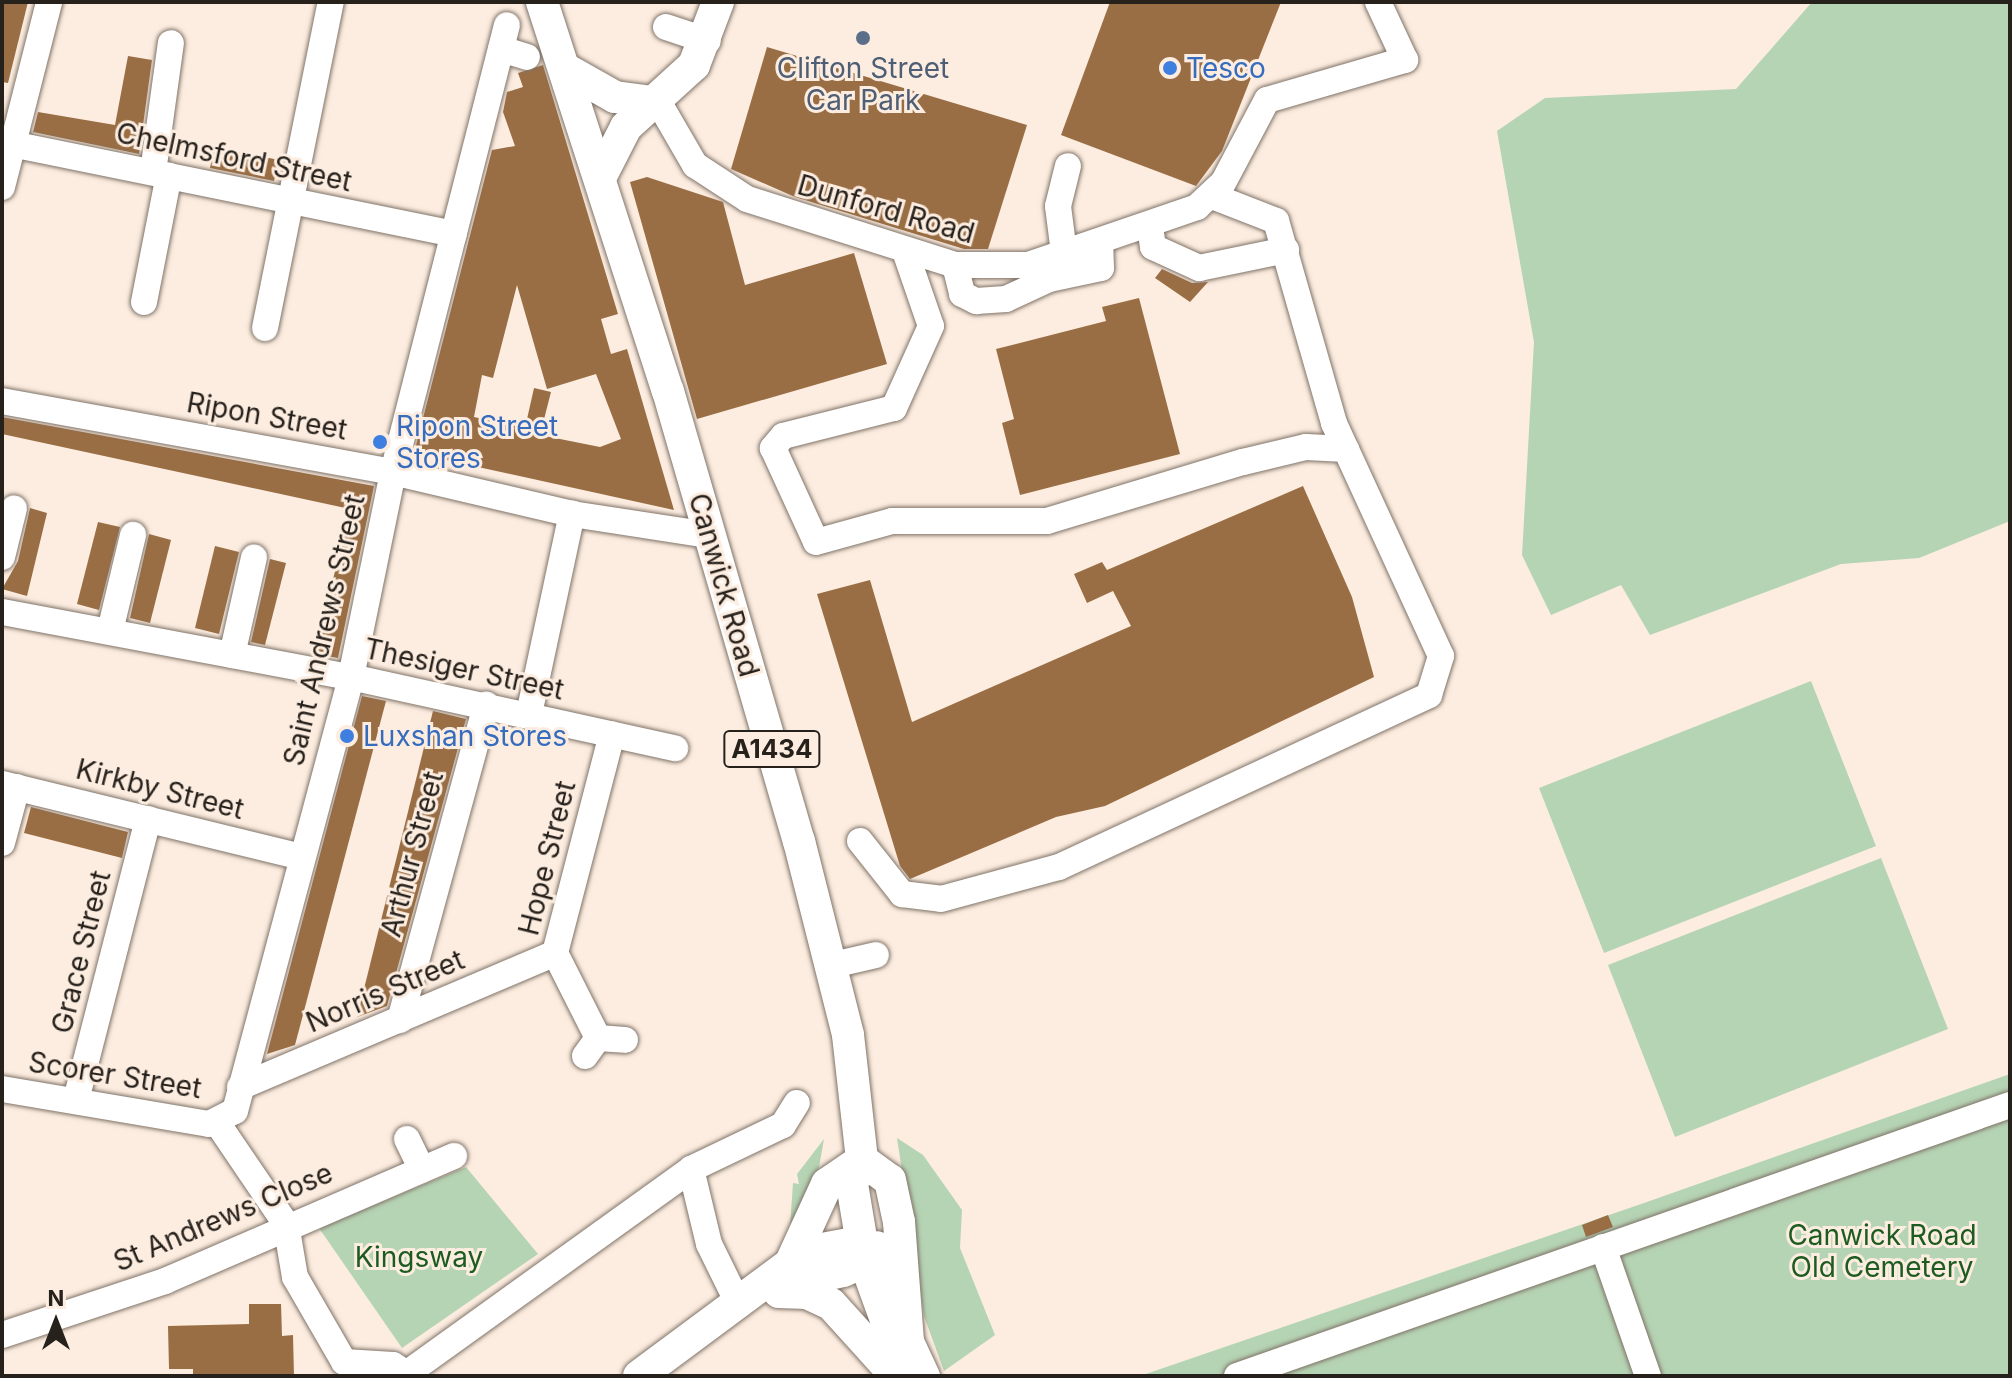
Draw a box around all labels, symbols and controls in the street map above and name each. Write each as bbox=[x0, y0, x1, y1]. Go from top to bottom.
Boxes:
marker: Clifton Street Car Park bbox=[854, 29, 872, 47]
place label: Clifton Street Car Park bbox=[777, 51, 949, 117]
place label: Tesco bbox=[1186, 51, 1266, 85]
marker: Tesco bbox=[1161, 59, 1179, 77]
street label: Chelmsford Street bbox=[113, 116, 355, 198]
street label: Dunford Road bbox=[794, 168, 978, 250]
street label: Ripon Street bbox=[184, 385, 350, 447]
place label: Ripon Street Stores bbox=[396, 409, 558, 475]
marker: Ripon Street Stores bbox=[371, 433, 389, 451]
street label: Canwick Road bbox=[682, 489, 766, 681]
street label: Saint Andrews Street bbox=[276, 491, 372, 769]
street label: Thesiger Street bbox=[361, 631, 567, 707]
place label: Luxshan Stores bbox=[363, 719, 567, 753]
marker: Luxshan Stores bbox=[338, 727, 356, 745]
road number: A1434 bbox=[722, 727, 822, 771]
street label: Kirkby Street bbox=[73, 752, 247, 826]
street label: Arthur Street bbox=[374, 768, 450, 940]
street label: Hope Street bbox=[512, 777, 582, 939]
street label: Grace Street bbox=[45, 867, 117, 1037]
street label: Norris Street bbox=[301, 943, 469, 1039]
street label: Scorer Street bbox=[26, 1045, 204, 1105]
street label: St Andrews Close bbox=[108, 1156, 338, 1278]
park label: Canwick Road Old Cemetery bbox=[1787, 1218, 1977, 1284]
park label: Kingsway bbox=[355, 1240, 483, 1274]
north arrow bbox=[16, 1282, 96, 1362]
text: N bbox=[48, 1285, 64, 1311]

